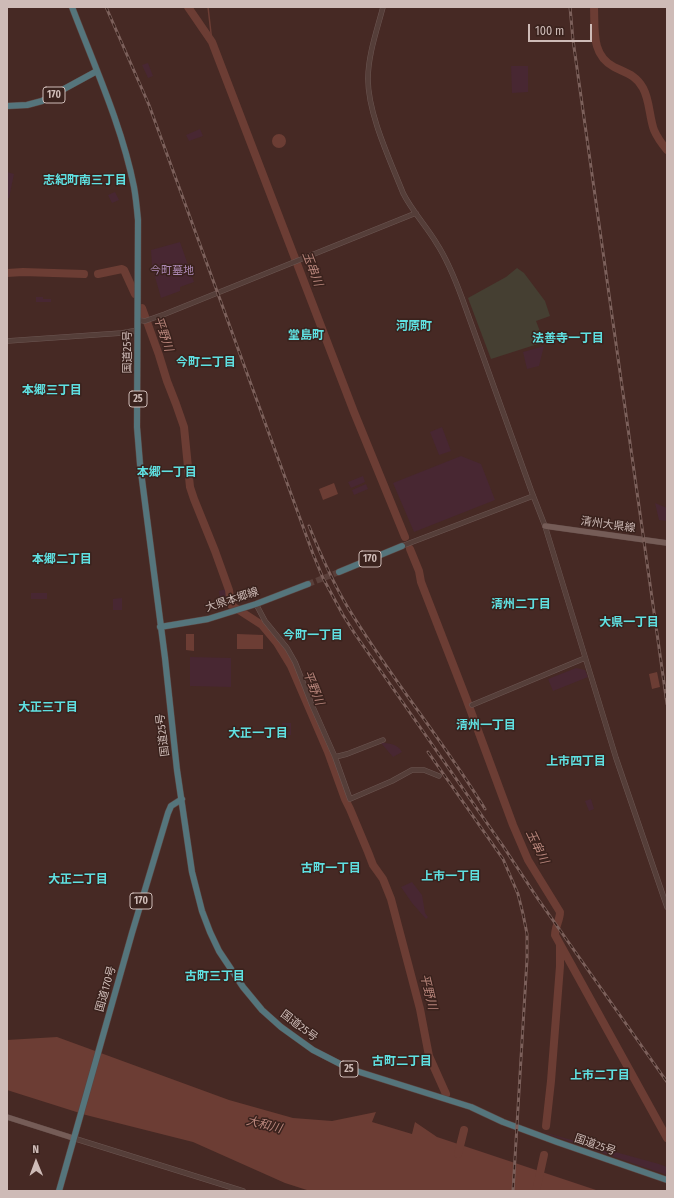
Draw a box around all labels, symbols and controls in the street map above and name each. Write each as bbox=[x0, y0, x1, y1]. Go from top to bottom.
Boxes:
scale bar bbox=[530, 16, 594, 42]
text: 100 m bbox=[535, 24, 564, 38]
road number: 170 bbox=[43, 87, 65, 103]
district label: 志紀町南三丁目 bbox=[43, 174, 127, 188]
water label: 玉串川 bbox=[299, 250, 325, 288]
park label: 今町墓地 bbox=[150, 264, 194, 278]
water label: 平野川 bbox=[150, 315, 176, 353]
district label: 河原町 bbox=[396, 320, 432, 334]
district label: 堂島町 bbox=[288, 329, 324, 343]
street label: 国道25号 bbox=[121, 331, 135, 373]
district label: 法善寺一丁目 bbox=[532, 332, 604, 346]
district label: 今町二丁目 bbox=[176, 356, 236, 370]
district label: 本郷三丁目 bbox=[22, 384, 82, 398]
road number: 25 bbox=[129, 391, 147, 407]
district label: 本郷一丁目 bbox=[137, 466, 197, 480]
street label: 清州大県線 bbox=[580, 515, 636, 535]
road number: 170 bbox=[359, 551, 381, 567]
district label: 本郷二丁目 bbox=[32, 553, 92, 567]
street label: 大県本郷線 bbox=[204, 585, 260, 615]
district label: 清州二丁目 bbox=[491, 598, 551, 612]
district label: 大県一丁目 bbox=[599, 616, 659, 630]
district label: 今町一丁目 bbox=[283, 629, 343, 643]
water label: 平野川 bbox=[300, 669, 326, 707]
district label: 大正三丁目 bbox=[18, 701, 78, 715]
street label: 国道25号 bbox=[154, 713, 172, 757]
district label: 清州一丁目 bbox=[456, 719, 516, 733]
district label: 大正一丁目 bbox=[228, 727, 288, 741]
district label: 上市四丁目 bbox=[546, 755, 606, 769]
water label: 玉串川 bbox=[523, 828, 551, 866]
district label: 古町一丁目 bbox=[301, 862, 361, 876]
district label: 上市一丁目 bbox=[421, 870, 481, 884]
district label: 大正二丁目 bbox=[48, 873, 108, 887]
road number: 170 bbox=[130, 893, 152, 909]
street label: 国道170号 bbox=[93, 964, 119, 1014]
district label: 古町三丁目 bbox=[185, 970, 245, 984]
water label: 平野川 bbox=[417, 973, 439, 1011]
street label: 国道25号 bbox=[278, 1008, 320, 1044]
district label: 古町二丁目 bbox=[372, 1055, 432, 1069]
road number: 25 bbox=[340, 1061, 358, 1077]
district label: 上市二丁目 bbox=[570, 1069, 630, 1083]
water label: 大和川 bbox=[245, 1114, 283, 1136]
street label: 国道25号 bbox=[573, 1132, 617, 1158]
north arrow bbox=[16, 1142, 56, 1182]
text: N bbox=[32, 1143, 39, 1156]

